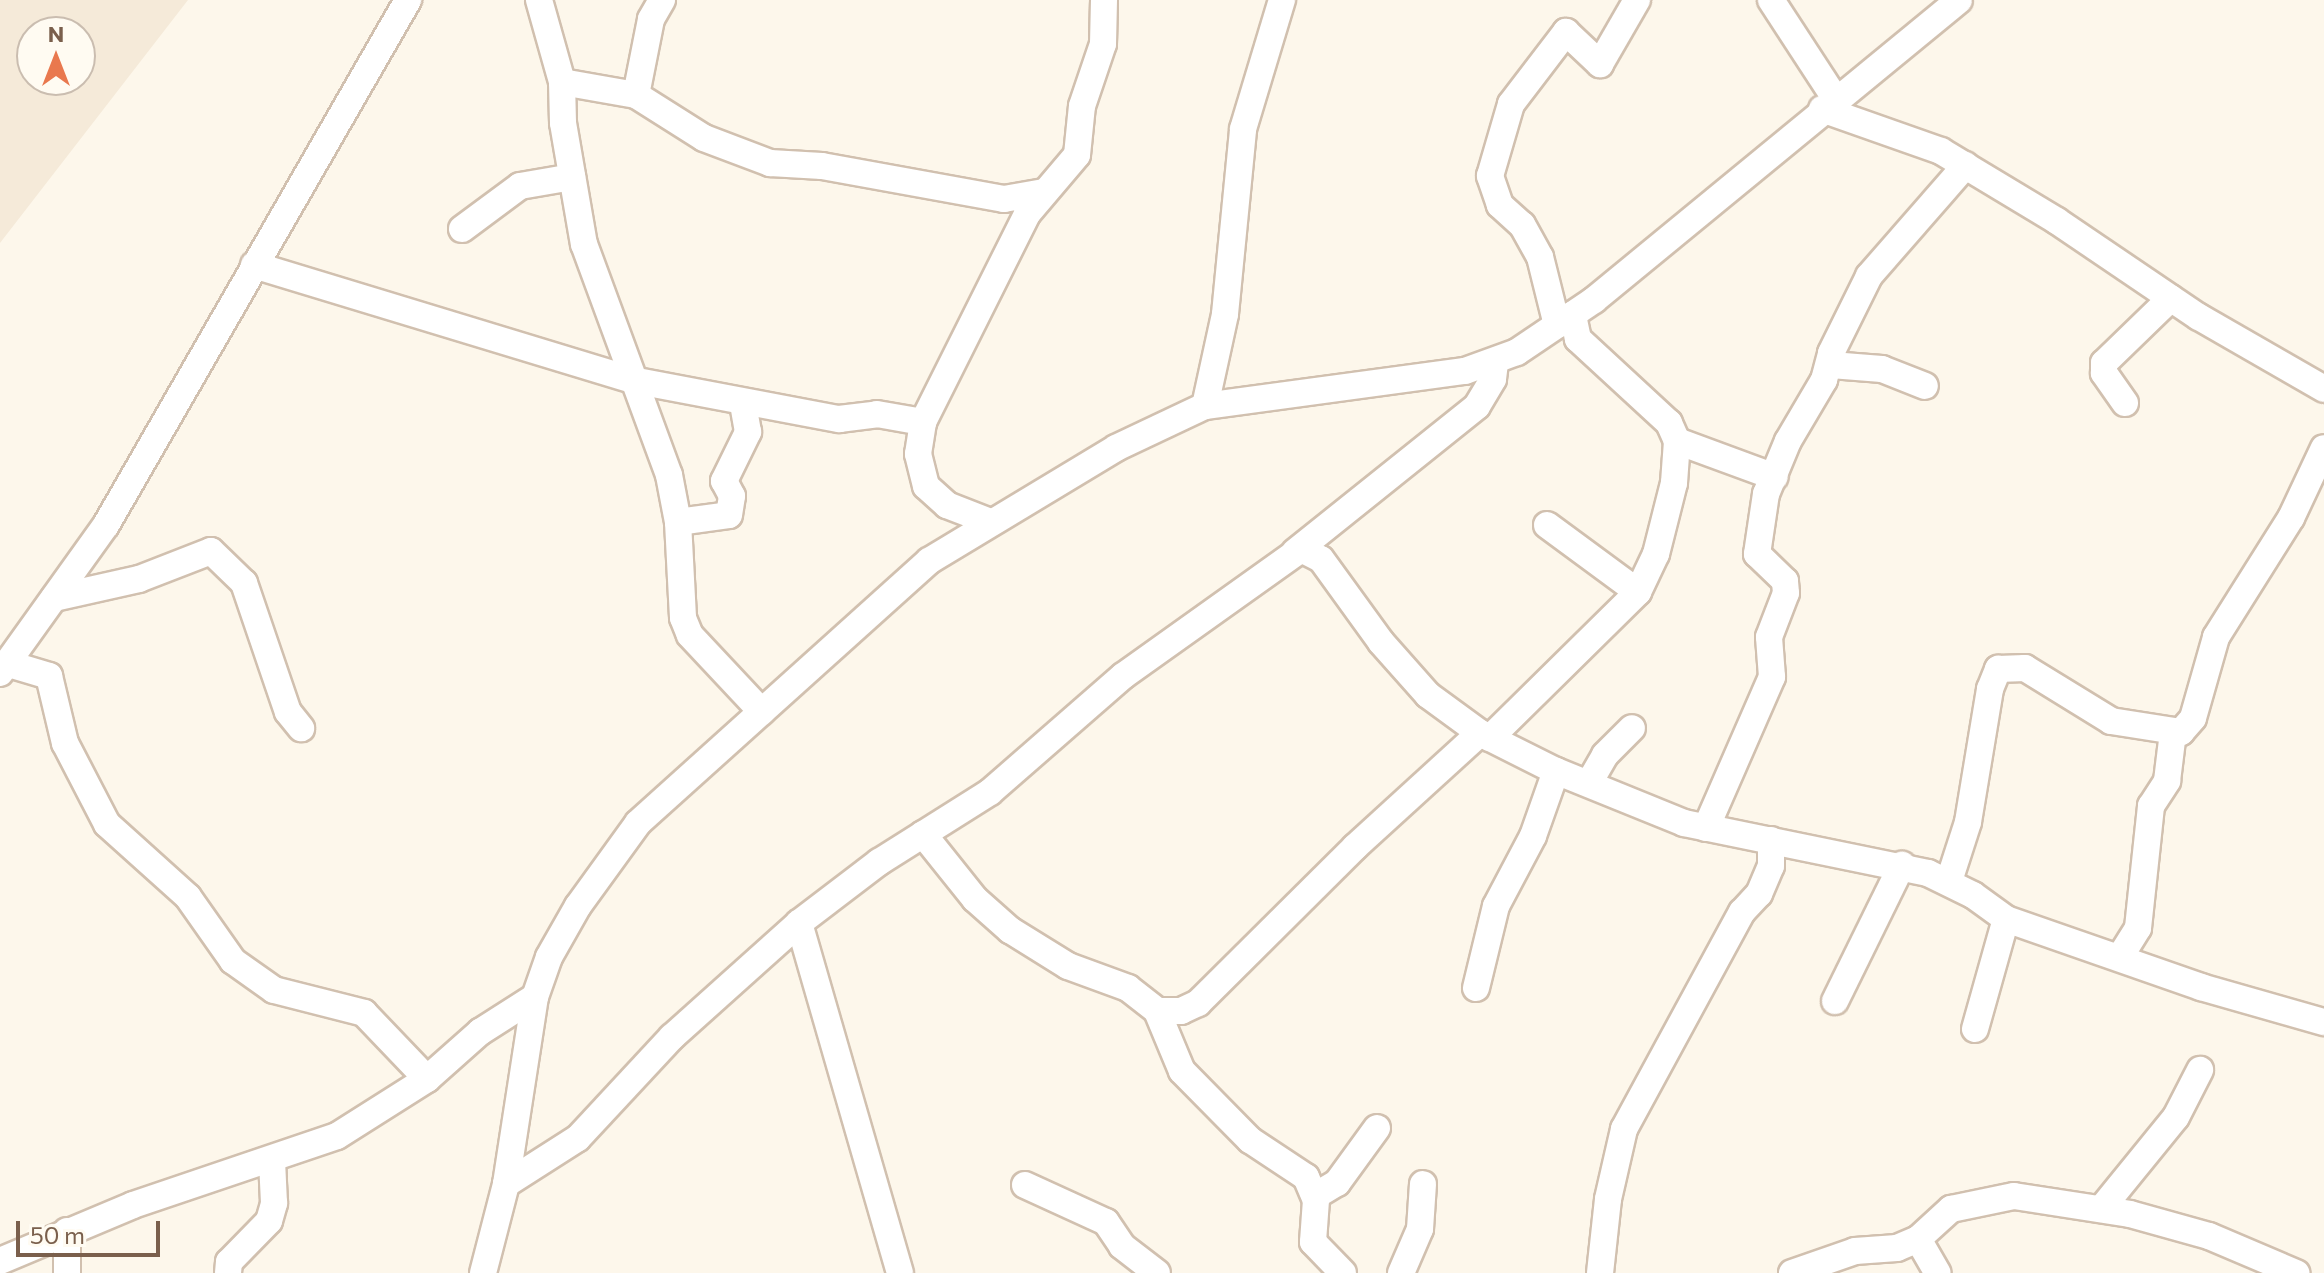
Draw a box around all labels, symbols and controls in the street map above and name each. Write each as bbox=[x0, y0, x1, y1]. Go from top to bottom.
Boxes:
north arrow bbox=[16, 16, 96, 96]
text: N bbox=[48, 20, 64, 47]
scale bar bbox=[20, 1205, 164, 1255]
text: 50 m bbox=[30, 1220, 85, 1249]

